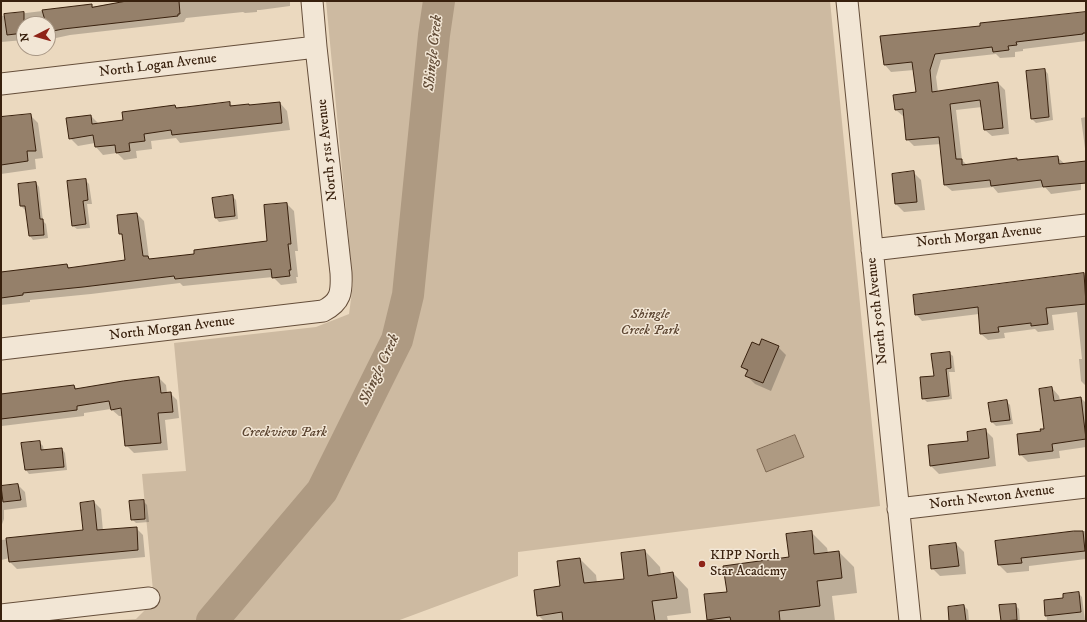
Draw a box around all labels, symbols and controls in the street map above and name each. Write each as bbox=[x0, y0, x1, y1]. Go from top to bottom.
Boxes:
water label: Shingle Creek bbox=[421, 14, 447, 92]
north arrow bbox=[16, 16, 56, 56]
text: N bbox=[18, 32, 32, 42]
street label: North Logan Avenue bbox=[98, 50, 218, 82]
street label: North 51st Avenue bbox=[314, 98, 342, 202]
street label: North Morgan Avenue bbox=[915, 222, 1043, 252]
street label: North 50th Avenue bbox=[864, 257, 892, 365]
park label: Shingle Creek Park bbox=[621, 307, 679, 340]
street label: North Morgan Avenue bbox=[108, 313, 236, 345]
water label: Shingle Creek bbox=[356, 332, 404, 408]
park label: Creekview Park bbox=[241, 425, 327, 441]
street label: North Newton Avenue bbox=[928, 482, 1056, 514]
place label: KIPP North Star Academy bbox=[710, 548, 787, 580]
marker: KIPP North Star Academy bbox=[697, 559, 707, 569]

